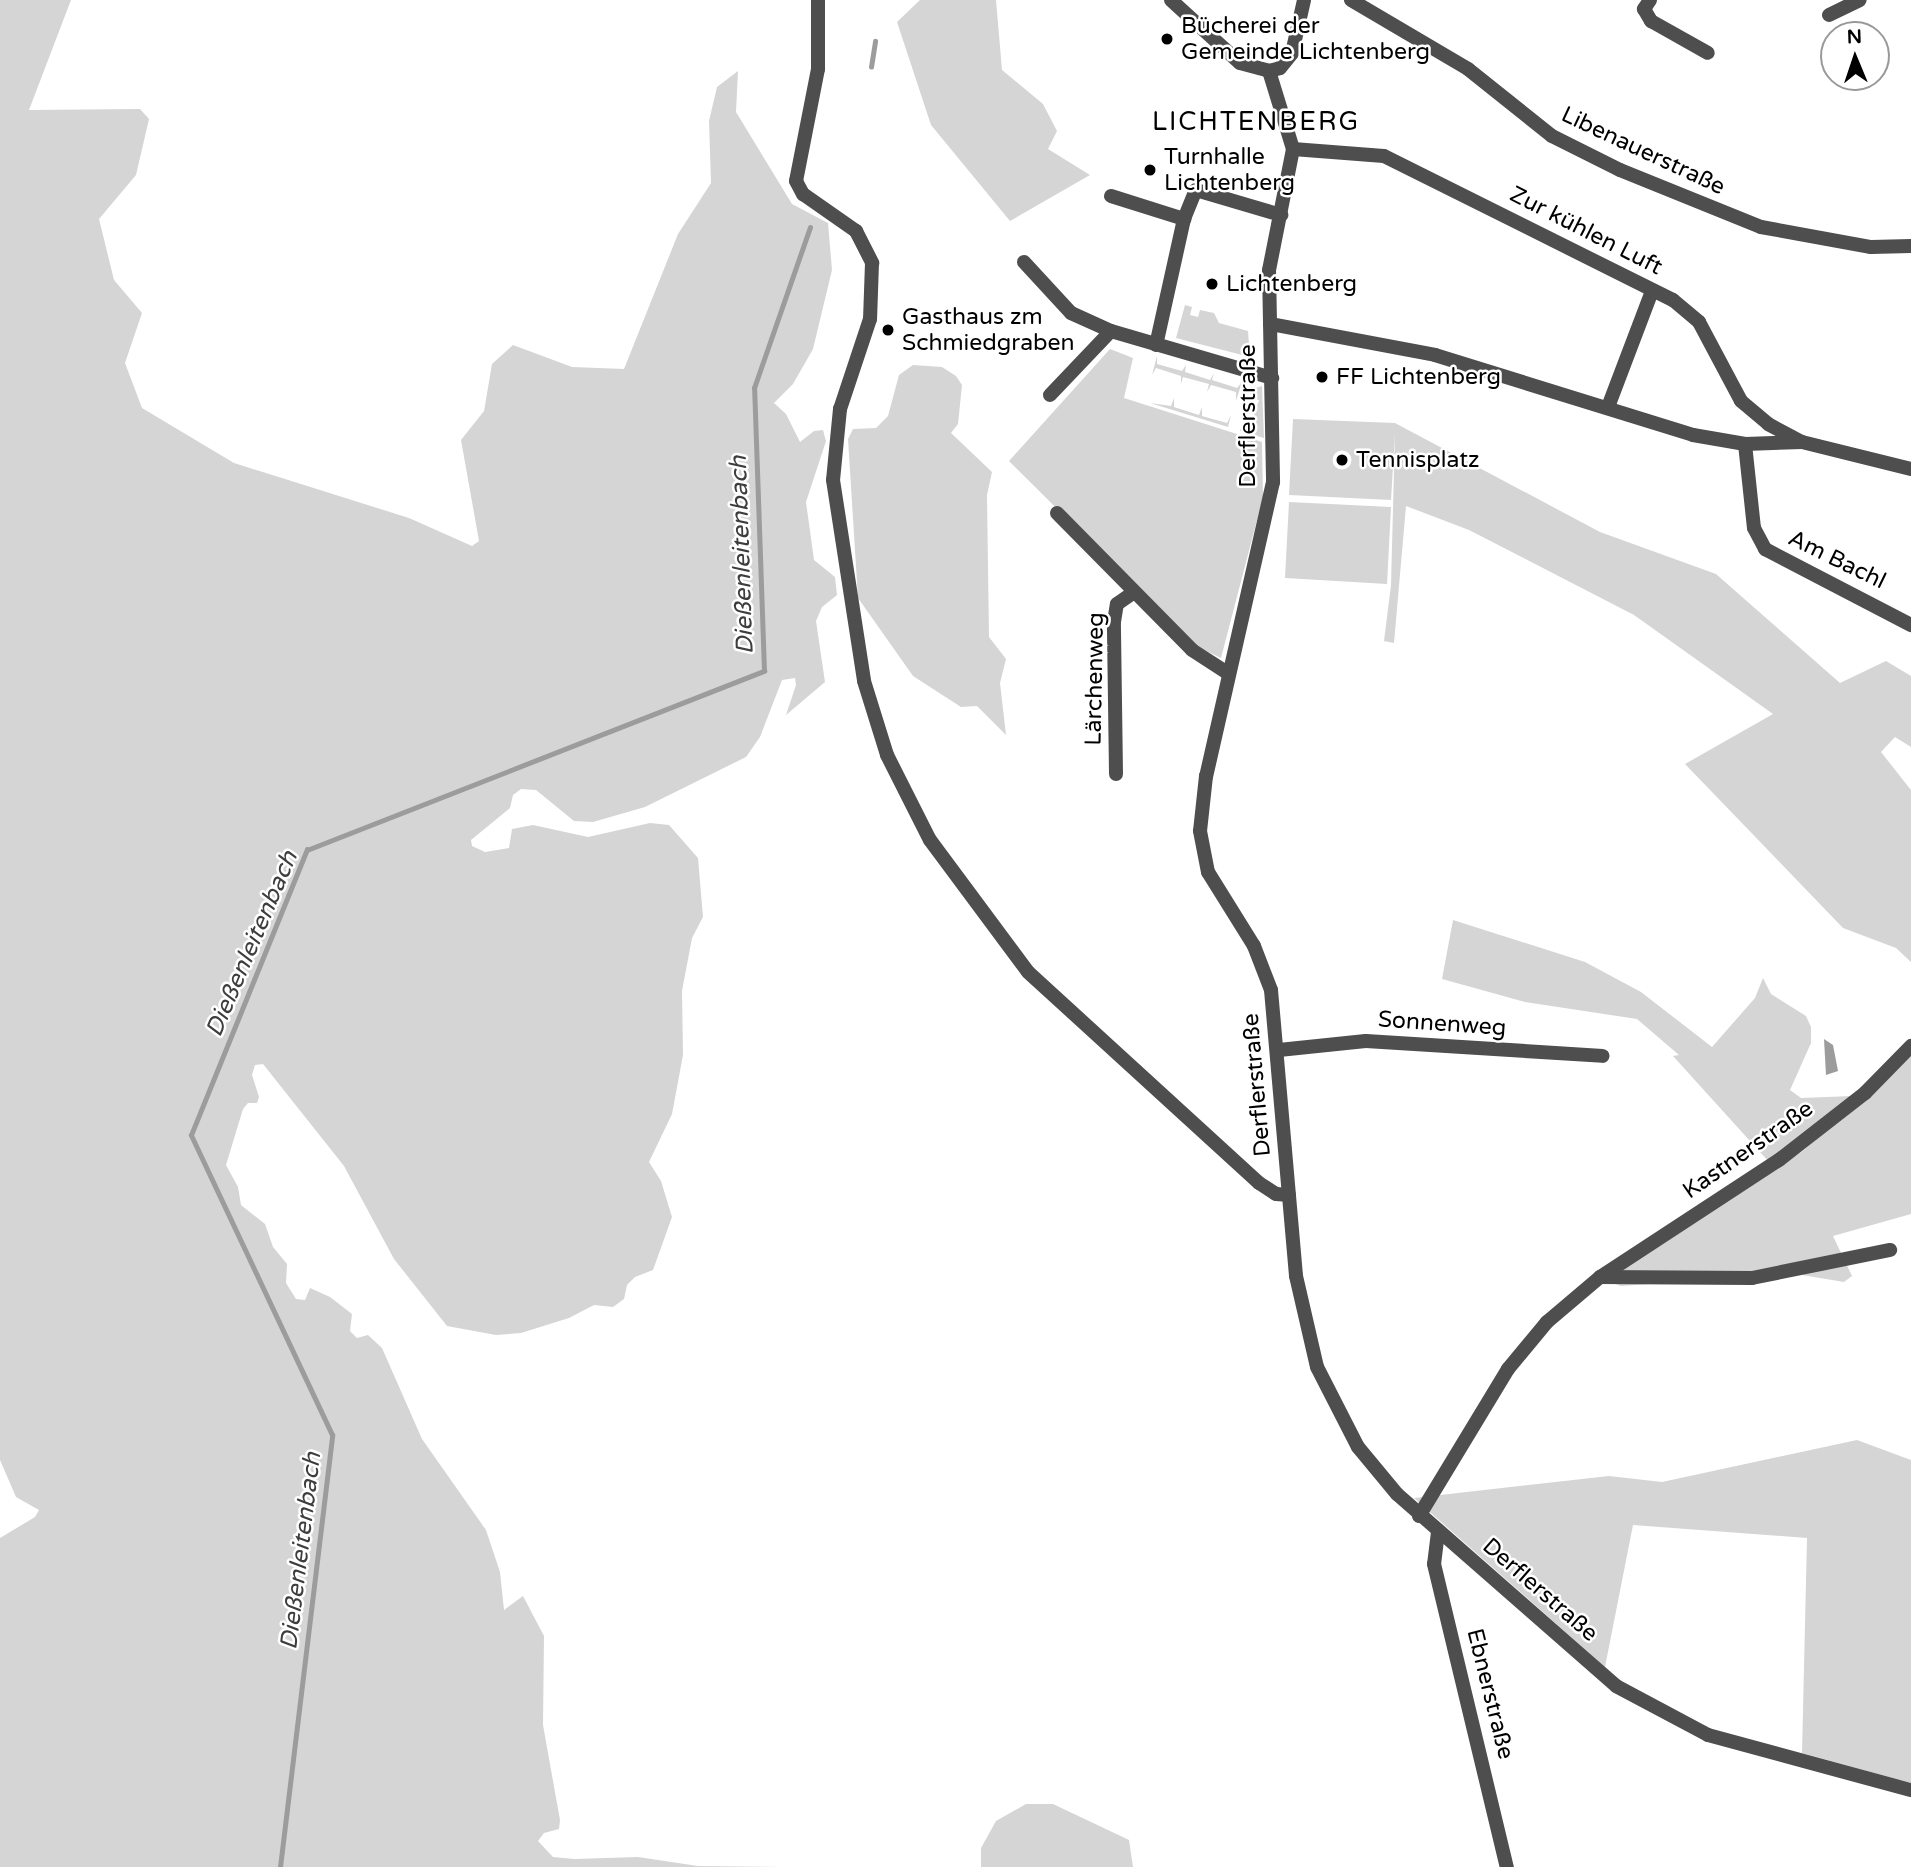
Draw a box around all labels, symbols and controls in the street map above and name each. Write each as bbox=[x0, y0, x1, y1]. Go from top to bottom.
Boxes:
place label: Bücherei der Gemeinde Lichtenberg bbox=[1181, 12, 1430, 66]
north arrow bbox=[1820, 21, 1890, 91]
text: N bbox=[1846, 26, 1862, 48]
marker: Bücherei der Gemeinde Lichtenberg bbox=[1159, 31, 1175, 47]
street label: Libenauerstraße bbox=[1557, 101, 1729, 201]
district label: LICHTENBERG bbox=[1153, 106, 1359, 138]
place label: Turnhalle Lichtenberg bbox=[1164, 143, 1295, 197]
marker: Turnhalle Lichtenberg bbox=[1142, 162, 1158, 178]
street label: Zur kühlen Luft bbox=[1505, 181, 1667, 281]
place label: Lichtenberg bbox=[1226, 270, 1357, 298]
marker: Lichtenberg bbox=[1204, 276, 1220, 292]
place label: Gasthaus zm Schmiedgraben bbox=[902, 303, 1075, 357]
marker: Gasthaus zm Schmiedgraben bbox=[880, 322, 896, 338]
street label: Derflerstraße bbox=[1234, 344, 1262, 488]
place label: FF Lichtenberg bbox=[1336, 363, 1501, 391]
marker: FF Lichtenberg bbox=[1314, 369, 1330, 385]
place label: Tennisplatz bbox=[1356, 446, 1479, 474]
marker: Tennisplatz bbox=[1334, 452, 1350, 468]
water label: Dießenleitenbach bbox=[724, 455, 760, 655]
street label: Am Bachl bbox=[1784, 525, 1890, 595]
street label: Lärchenweg bbox=[1080, 612, 1110, 746]
water label: Dießenleitenbach bbox=[200, 847, 304, 1041]
street label: Sonnenweg bbox=[1377, 1006, 1507, 1042]
street label: Derflerstraße bbox=[1237, 1012, 1277, 1158]
street label: Kastnerstraße bbox=[1678, 1095, 1818, 1205]
water label: Dießenleitenbach bbox=[275, 1451, 327, 1651]
street label: Derflerstraße bbox=[1477, 1532, 1603, 1648]
street label: Ebnerstraße bbox=[1460, 1626, 1520, 1762]

